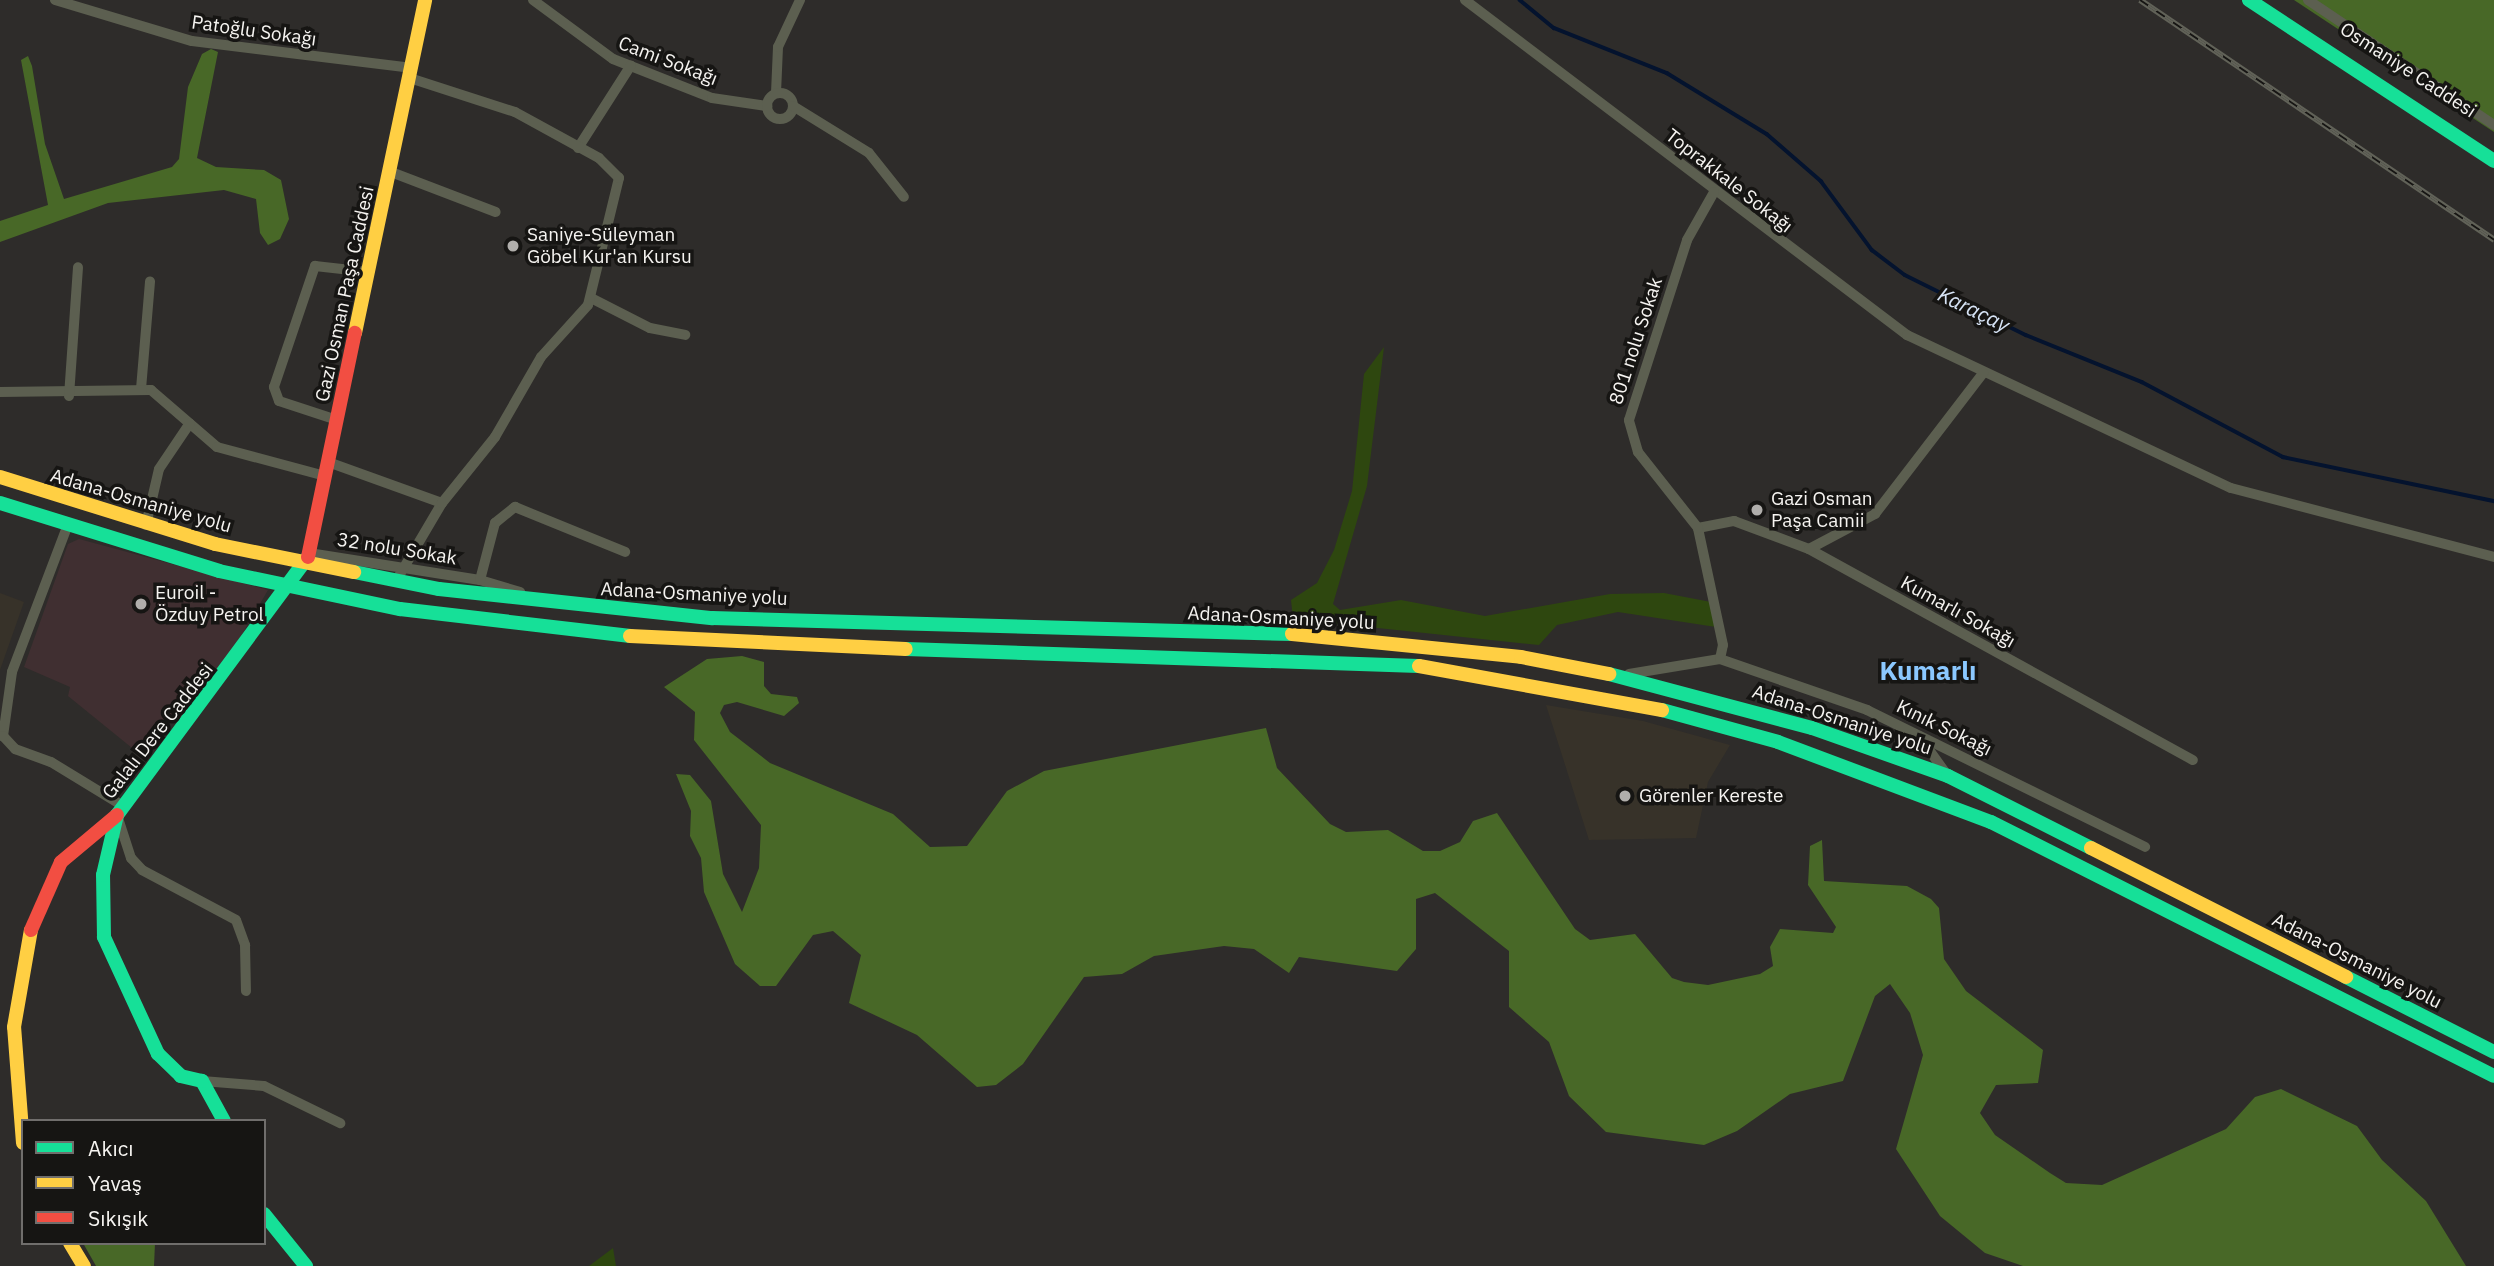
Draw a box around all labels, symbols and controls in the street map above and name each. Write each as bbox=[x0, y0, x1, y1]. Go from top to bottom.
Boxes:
street label: Patoğlu Sokağı bbox=[190, 11, 318, 51]
street label: Osmaniye Caddesi bbox=[2336, 17, 2480, 123]
street label: Cami Sokağı bbox=[615, 32, 721, 90]
street label: Toprakkale Sokağı bbox=[1661, 124, 1797, 238]
street label: Gazi Osman Paşa Caddesi bbox=[311, 184, 379, 404]
place label: Saniye-Süleyman Göbel Kur'an Kursu bbox=[527, 224, 692, 268]
marker: Saniye-Süleyman Göbel Kur'an Kursu bbox=[505, 238, 521, 254]
street label: 801 nolu Sokak bbox=[1605, 275, 1667, 407]
water label: Karaçay bbox=[1934, 281, 2014, 337]
street label: Adana-Osmaniye yolu bbox=[48, 464, 234, 538]
place label: Gazi Osman Paşa Camii bbox=[1771, 488, 1873, 532]
marker: Gazi Osman Paşa Camii bbox=[1749, 502, 1765, 518]
street label: 32 nolu Sokak bbox=[336, 528, 458, 570]
street label: Kumarlı Sokağı bbox=[1897, 571, 2019, 653]
street label: Adana-Osmaniye yolu bbox=[600, 578, 788, 610]
place label: Euroil - Özduy Petrol bbox=[155, 582, 264, 626]
marker: Euroil - Özduy Petrol bbox=[133, 596, 149, 612]
street label: Adana-Osmaniye yolu bbox=[1187, 602, 1375, 634]
district label: Kumarlı bbox=[1880, 655, 1976, 687]
street label: Galalı Dere Caddesi bbox=[98, 658, 218, 804]
street label: Adana-Osmaniye yolu bbox=[1749, 680, 1935, 760]
street label: Kınık Sokağı bbox=[1893, 695, 1995, 761]
place label: Görenler Kereste bbox=[1639, 785, 1783, 807]
marker: Görenler Kereste bbox=[1617, 788, 1633, 804]
street label: Adana-Osmaniye yolu bbox=[2268, 908, 2446, 1014]
legend bbox=[21, 1119, 266, 1245]
text: Akıcı bbox=[88, 1134, 134, 1162]
text: Yavaş bbox=[88, 1169, 142, 1197]
text: Sıkışık bbox=[88, 1204, 148, 1232]

